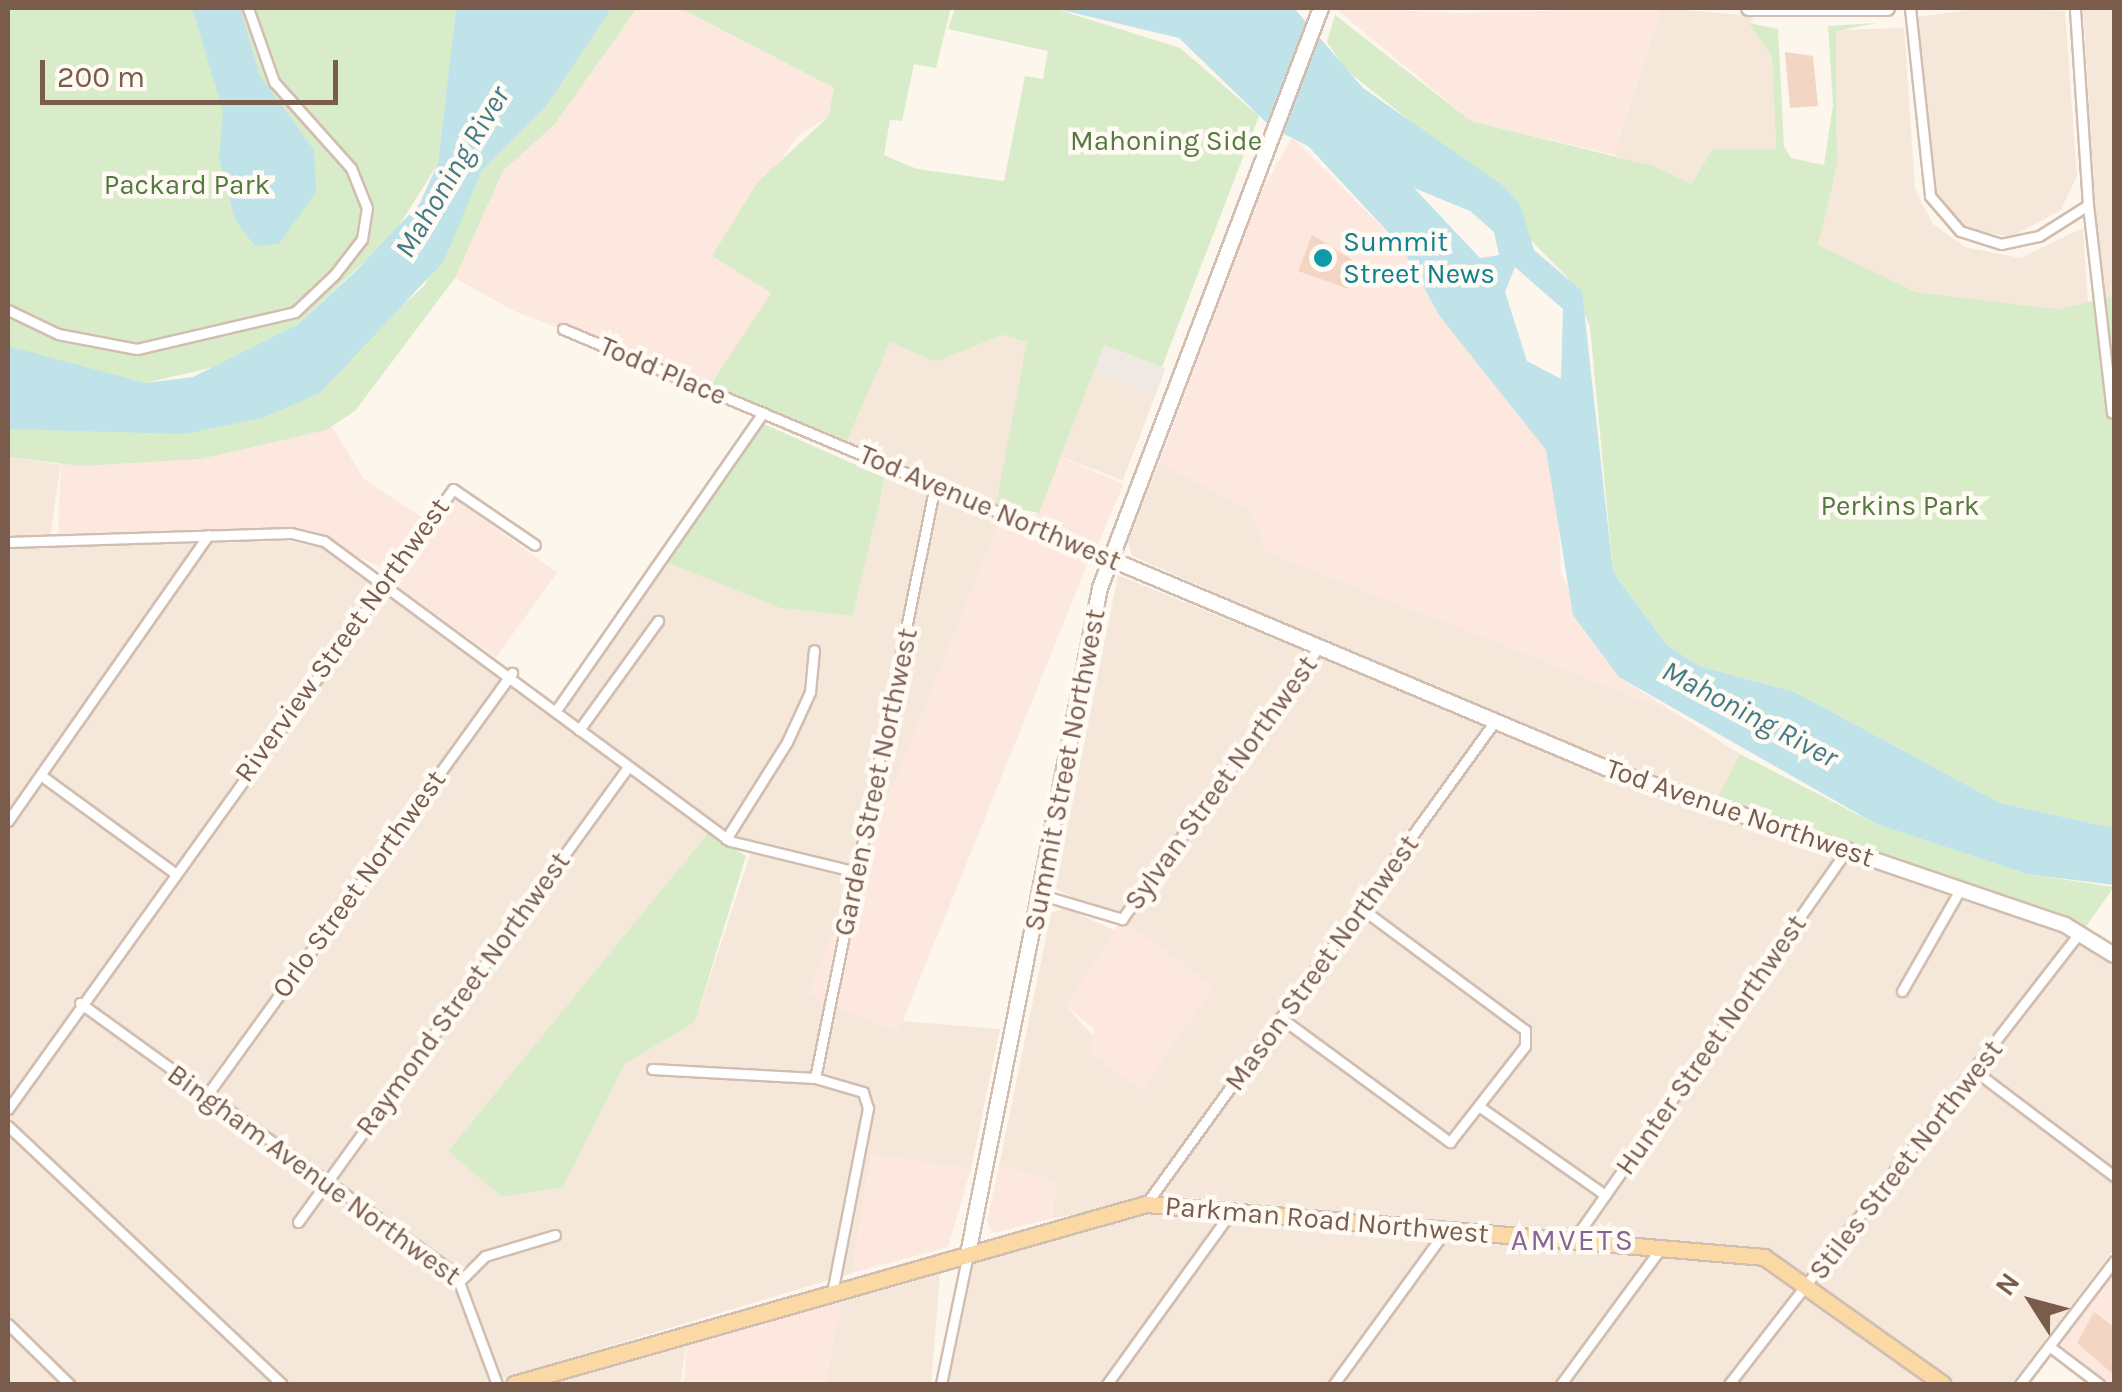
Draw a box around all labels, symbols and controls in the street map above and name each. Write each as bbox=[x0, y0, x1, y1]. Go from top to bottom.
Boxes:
scale bar bbox=[45, 40, 342, 102]
text: 200 m bbox=[57, 59, 145, 95]
water label: Mahoning River bbox=[387, 80, 517, 264]
park label: Mahoning Side bbox=[1070, 124, 1262, 158]
park label: Packard Park bbox=[104, 168, 270, 202]
place label: Summit Street News bbox=[1343, 225, 1495, 291]
marker: Summit Street News bbox=[1312, 247, 1334, 269]
street label: Todd Place bbox=[595, 329, 731, 413]
street label: Tod Avenue Northwest bbox=[854, 438, 1126, 578]
park label: Perkins Park bbox=[1820, 489, 1980, 523]
street label: Riverview Street Northwest bbox=[228, 491, 456, 789]
street label: Summit Street Northwest bbox=[1017, 606, 1113, 934]
street label: Garden Street Northwest bbox=[827, 625, 925, 939]
street label: Sylvan Street Northwest bbox=[1117, 649, 1325, 917]
water label: Mahoning River bbox=[1656, 653, 1844, 775]
street label: Tod Avenue Northwest bbox=[1602, 751, 1878, 875]
street label: Orlo Street Northwest bbox=[265, 764, 453, 1004]
street label: Mason Street Northwest bbox=[1218, 828, 1426, 1098]
street label: Raymond Street Northwest bbox=[349, 846, 577, 1142]
street label: Hunter Street Northwest bbox=[1608, 909, 1814, 1181]
street label: Stiles Street Northwest bbox=[1802, 1034, 2010, 1286]
street label: Bingham Avenue Northwest bbox=[161, 1057, 467, 1293]
street label: Parkman Road Northwest bbox=[1164, 1189, 1490, 1251]
district label: AMVETS bbox=[1511, 1222, 1635, 1258]
north arrow bbox=[1982, 1252, 2082, 1352]

